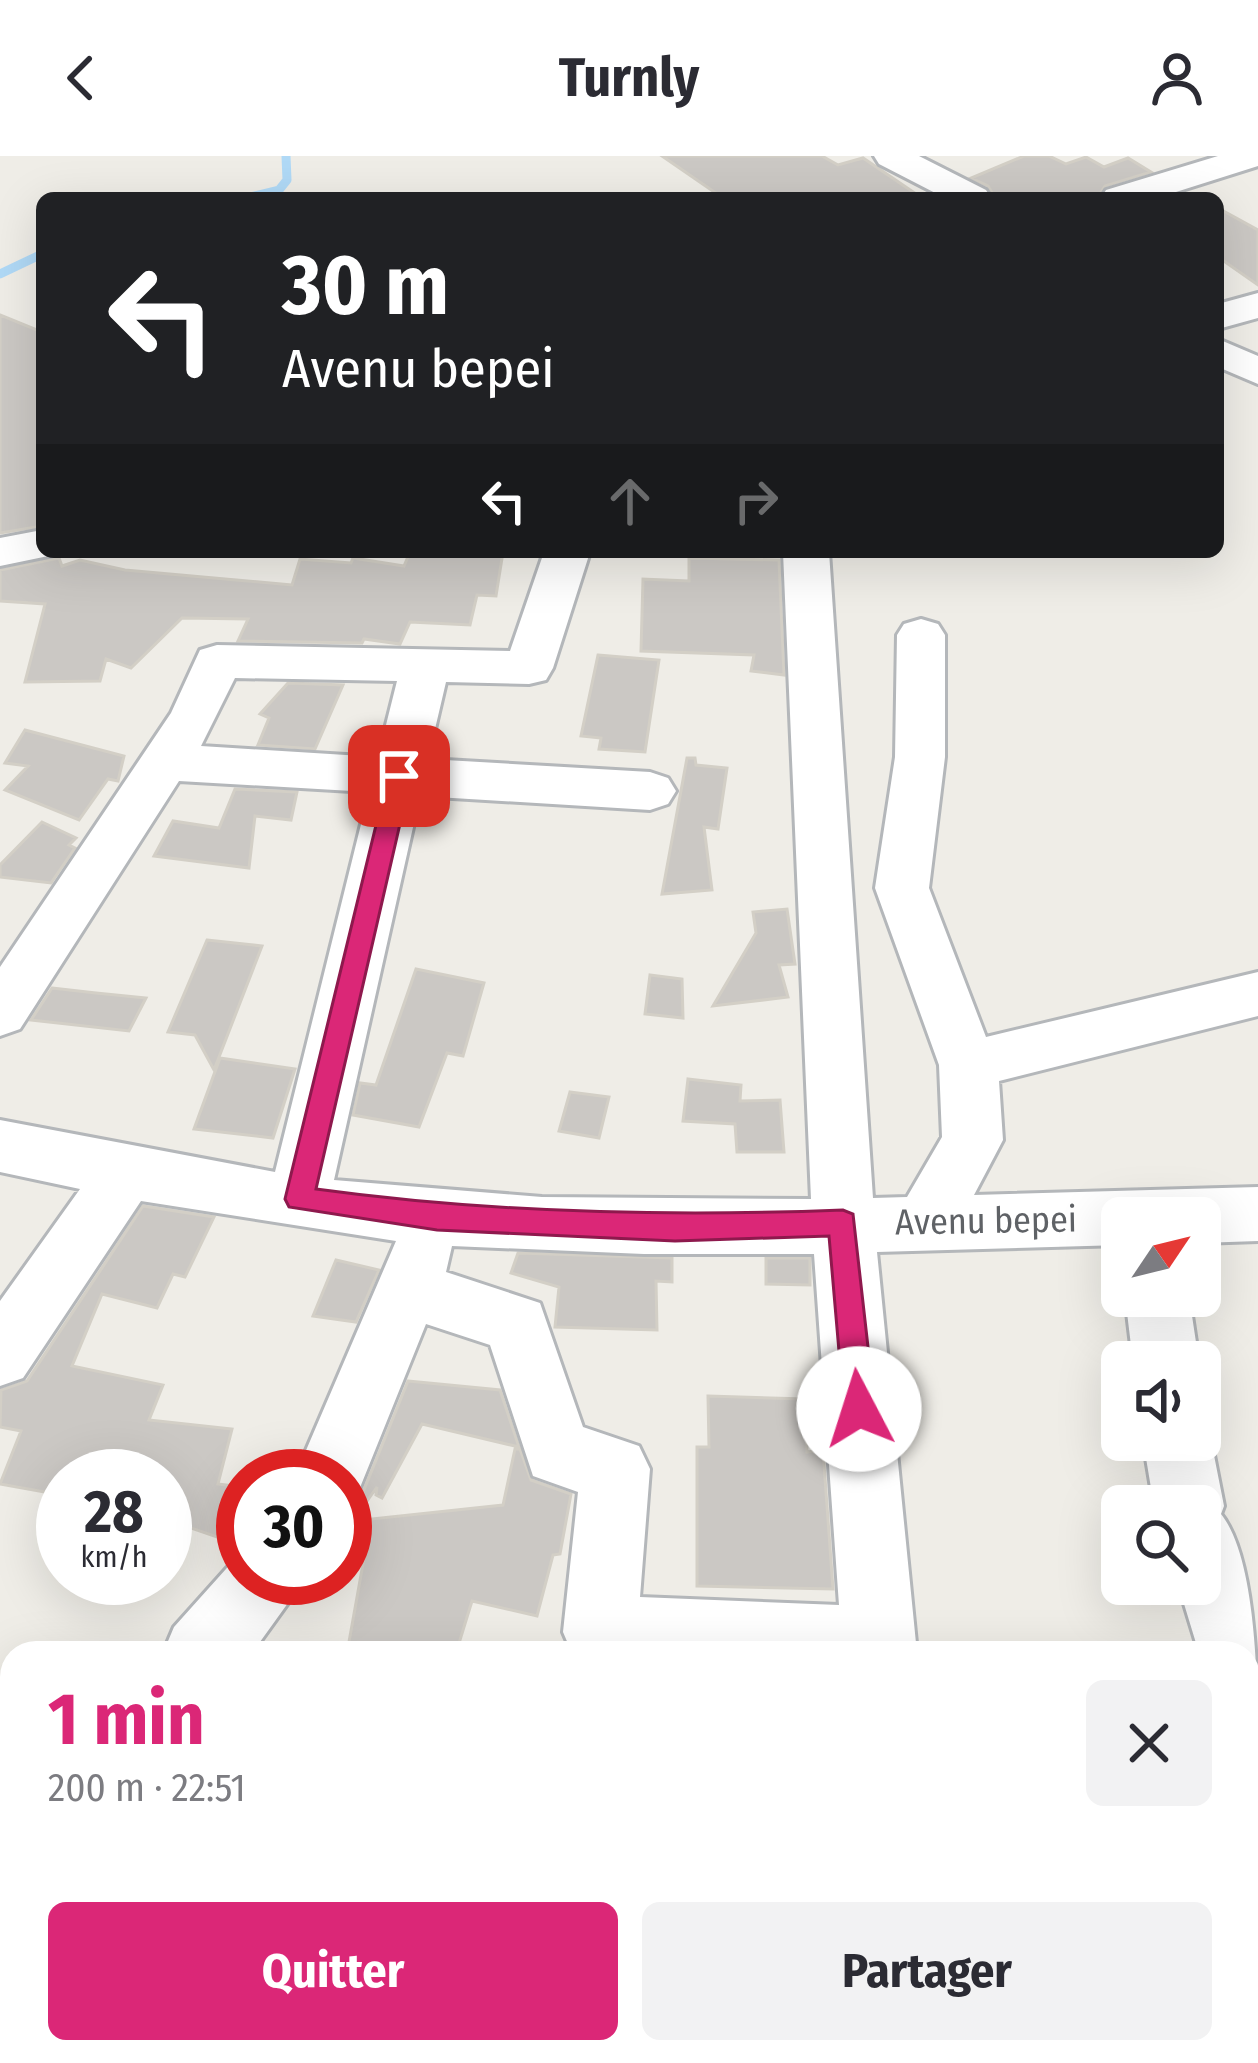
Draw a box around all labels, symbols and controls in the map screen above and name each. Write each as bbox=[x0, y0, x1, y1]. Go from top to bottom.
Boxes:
icon: back bbox=[48, 45, 114, 111]
icon: person bbox=[1144, 45, 1210, 111]
text: Turnly bbox=[559, 46, 699, 110]
text: 30 m bbox=[282, 235, 449, 336]
icon: left bbox=[84, 240, 240, 396]
text: Avenu bepei bbox=[282, 337, 555, 401]
icon: left bbox=[471, 468, 537, 534]
icon: ahead bbox=[597, 468, 663, 534]
icon: right bbox=[723, 468, 789, 534]
pin bbox=[348, 725, 450, 827]
icon: arrive bbox=[366, 743, 432, 809]
street label: Avenu bepei bbox=[895, 1197, 1077, 1245]
north arrow bbox=[1101, 1197, 1221, 1317]
map controls bbox=[1101, 1197, 1221, 1605]
button: sound bbox=[1101, 1341, 1221, 1461]
position arrow bbox=[796, 1346, 922, 1472]
speed limit sign: 30 bbox=[216, 1449, 372, 1605]
text: 28 bbox=[84, 1476, 144, 1548]
button: search bbox=[1101, 1485, 1221, 1605]
text: km/h bbox=[81, 1539, 147, 1575]
text: 1 min bbox=[48, 1677, 205, 1763]
button: close bbox=[1086, 1680, 1212, 1806]
text: 200 m · 22:51 bbox=[48, 1765, 246, 1811]
button: Quitter bbox=[48, 1902, 618, 2040]
button: Partager bbox=[642, 1902, 1212, 2040]

